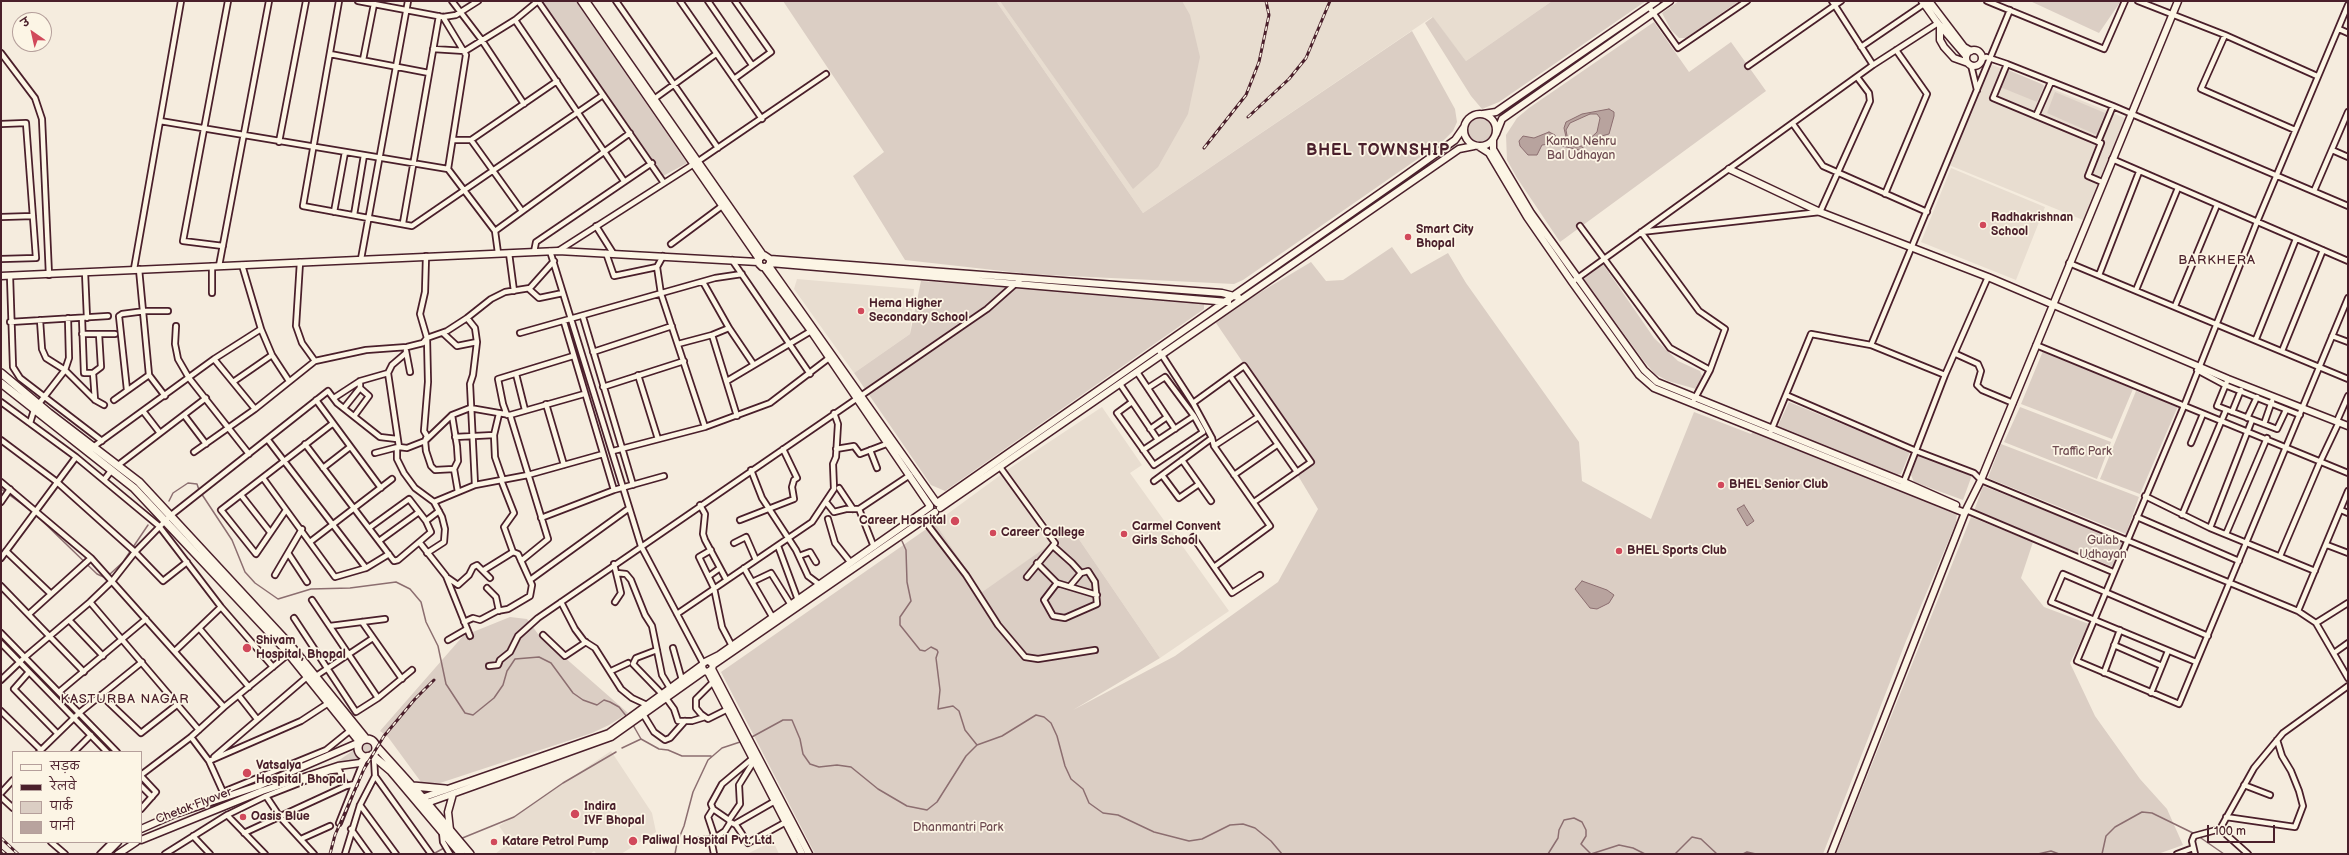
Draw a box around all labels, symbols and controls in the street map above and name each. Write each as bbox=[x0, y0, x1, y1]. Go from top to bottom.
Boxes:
north arrow bbox=[12, 12, 52, 52]
text: उ bbox=[19, 15, 32, 30]
park label: Kamla Nehru Bal Udhayan bbox=[1546, 135, 1616, 163]
district label: BHEL TOWNSHIP bbox=[1306, 141, 1450, 161]
place label: Radhakrishnan School bbox=[1991, 211, 2073, 239]
marker: Radhakrishnan School bbox=[1978, 220, 1988, 230]
place label: Smart City Bhopal bbox=[1416, 223, 1474, 251]
marker: Smart City Bhopal bbox=[1403, 232, 1413, 242]
district label: BARKHERA bbox=[2178, 253, 2256, 269]
place label: Hema Higher Secondary School bbox=[869, 297, 968, 325]
marker: Hema Higher Secondary School bbox=[856, 306, 866, 316]
park label: Traffic Park bbox=[2052, 445, 2112, 459]
place label: BHEL Senior Club bbox=[1729, 478, 1828, 492]
marker: BHEL Senior Club bbox=[1716, 480, 1726, 490]
place label: Career Hospital bbox=[859, 514, 946, 528]
marker: Career Hospital bbox=[949, 515, 961, 527]
place label: Carmel Convent Girls School bbox=[1132, 520, 1221, 548]
place label: Career College bbox=[1001, 526, 1085, 540]
marker: Career College bbox=[988, 528, 998, 538]
marker: Carmel Convent Girls School bbox=[1119, 529, 1129, 539]
park label: Gulab Udhayan bbox=[2079, 534, 2127, 562]
place label: BHEL Sports Club bbox=[1627, 544, 1727, 558]
marker: BHEL Sports Club bbox=[1614, 546, 1624, 556]
place label: Shivam Hospital, Bhopal bbox=[256, 634, 346, 662]
marker: Shivam Hospital, Bhopal bbox=[241, 642, 253, 654]
district label: KASTURBA NAGAR bbox=[61, 692, 189, 708]
legend bbox=[12, 751, 142, 843]
text: सड़क bbox=[50, 759, 80, 774]
place label: Vatsalya Hospital, Bhopal bbox=[256, 759, 346, 787]
marker: Vatsalya Hospital, Bhopal bbox=[241, 767, 253, 779]
text: रेलवे bbox=[50, 779, 76, 794]
street label: Chetak Flyover bbox=[154, 785, 234, 827]
text: पार्क bbox=[50, 799, 73, 814]
place label: Indira IVF Bhopal bbox=[584, 800, 644, 828]
marker: Indira IVF Bhopal bbox=[569, 808, 581, 820]
place label: Oasis Blue bbox=[251, 810, 310, 824]
marker: Oasis Blue bbox=[238, 812, 248, 822]
scale bar bbox=[2209, 817, 2277, 843]
text: पानी bbox=[50, 819, 75, 834]
park label: Dhanmantri Park bbox=[913, 821, 1003, 835]
text: 100 m bbox=[2214, 824, 2246, 839]
place label: Paliwal Hospital Pvt. Ltd. bbox=[642, 834, 775, 848]
place label: Katare Petrol Pump bbox=[502, 835, 609, 849]
marker: Paliwal Hospital Pvt. Ltd. bbox=[627, 835, 639, 847]
marker: Katare Petrol Pump bbox=[489, 837, 499, 847]

